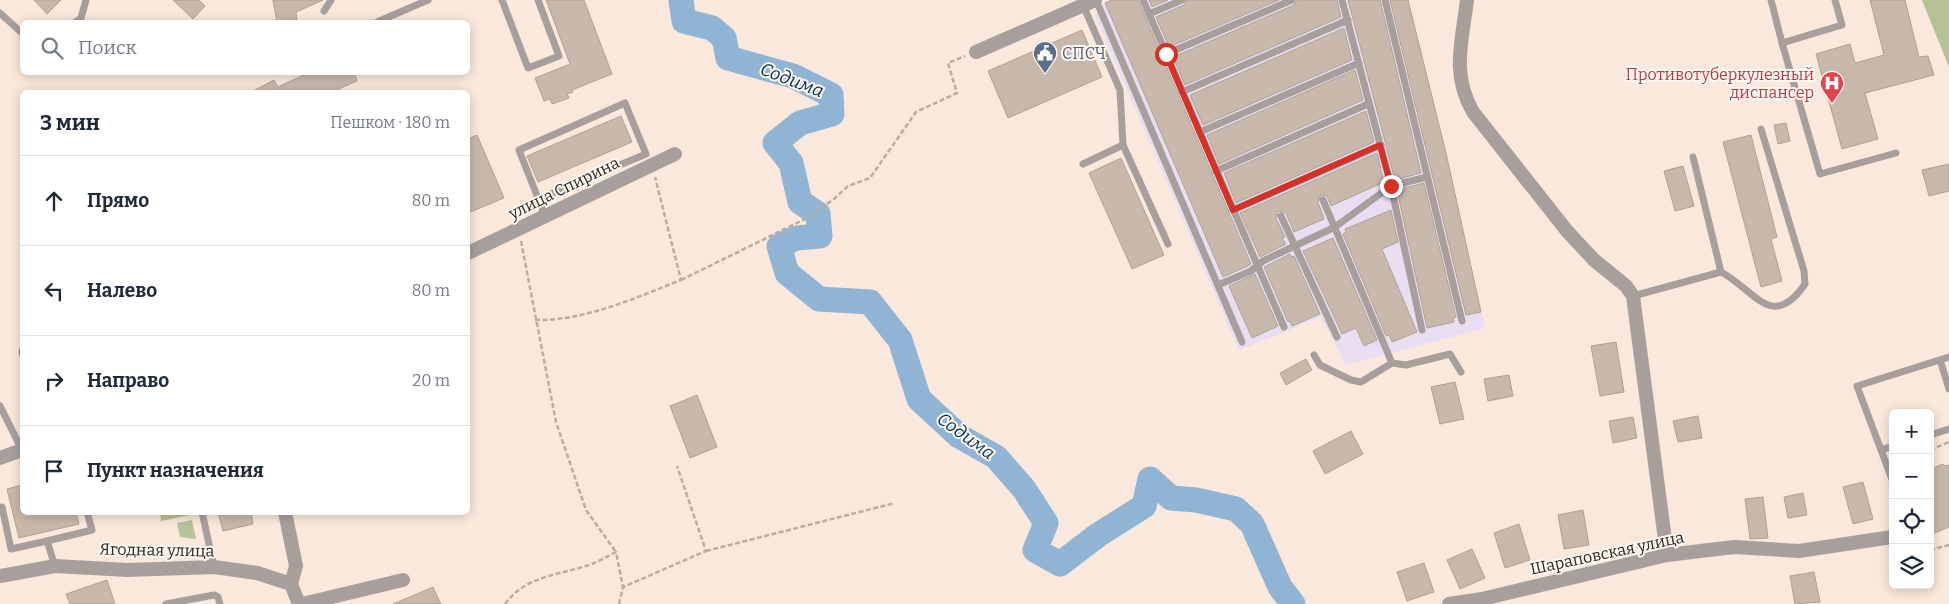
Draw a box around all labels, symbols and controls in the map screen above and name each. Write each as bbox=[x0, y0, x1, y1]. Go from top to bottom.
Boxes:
search box bbox=[20, 20, 470, 75]
icon: search bbox=[38, 34, 66, 62]
text: Поиск bbox=[78, 36, 137, 59]
public building icon: СПСЧ bbox=[1032, 40, 1058, 74]
route start bbox=[1155, 43, 1178, 66]
place label: СПСЧ bbox=[1062, 44, 1106, 63]
water label: Содима bbox=[757, 58, 827, 102]
place label: Противотуберкулезный диспансер bbox=[1626, 65, 1814, 102]
hospital icon: Противотуберкулезный диспансер bbox=[1819, 70, 1845, 104]
text: 3 мин bbox=[40, 110, 100, 136]
text: Пешком · 180 m bbox=[330, 113, 450, 132]
street label: улица Спирина bbox=[505, 153, 623, 223]
route end bbox=[1380, 175, 1403, 198]
icon: ahead bbox=[40, 187, 68, 215]
text: Прямо bbox=[87, 189, 149, 212]
text: 80 m bbox=[412, 191, 450, 210]
icon: left bbox=[40, 277, 68, 305]
text: Налево bbox=[87, 279, 157, 302]
text: 80 m bbox=[412, 281, 450, 300]
icon: right bbox=[40, 367, 68, 395]
text: Направо bbox=[87, 369, 169, 392]
text: 20 m bbox=[413, 371, 450, 390]
water label: Содима bbox=[933, 408, 999, 464]
map controls bbox=[1889, 409, 1934, 589]
button: + bbox=[1889, 409, 1934, 454]
button: − bbox=[1889, 454, 1934, 499]
icon: arrive bbox=[40, 457, 68, 485]
text: Пункт назначения bbox=[87, 459, 264, 482]
button: locate bbox=[1889, 499, 1934, 544]
street label: Шараповская улица bbox=[1528, 527, 1686, 579]
street label: Ягодная улица bbox=[99, 539, 215, 561]
button: layers bbox=[1889, 544, 1934, 589]

